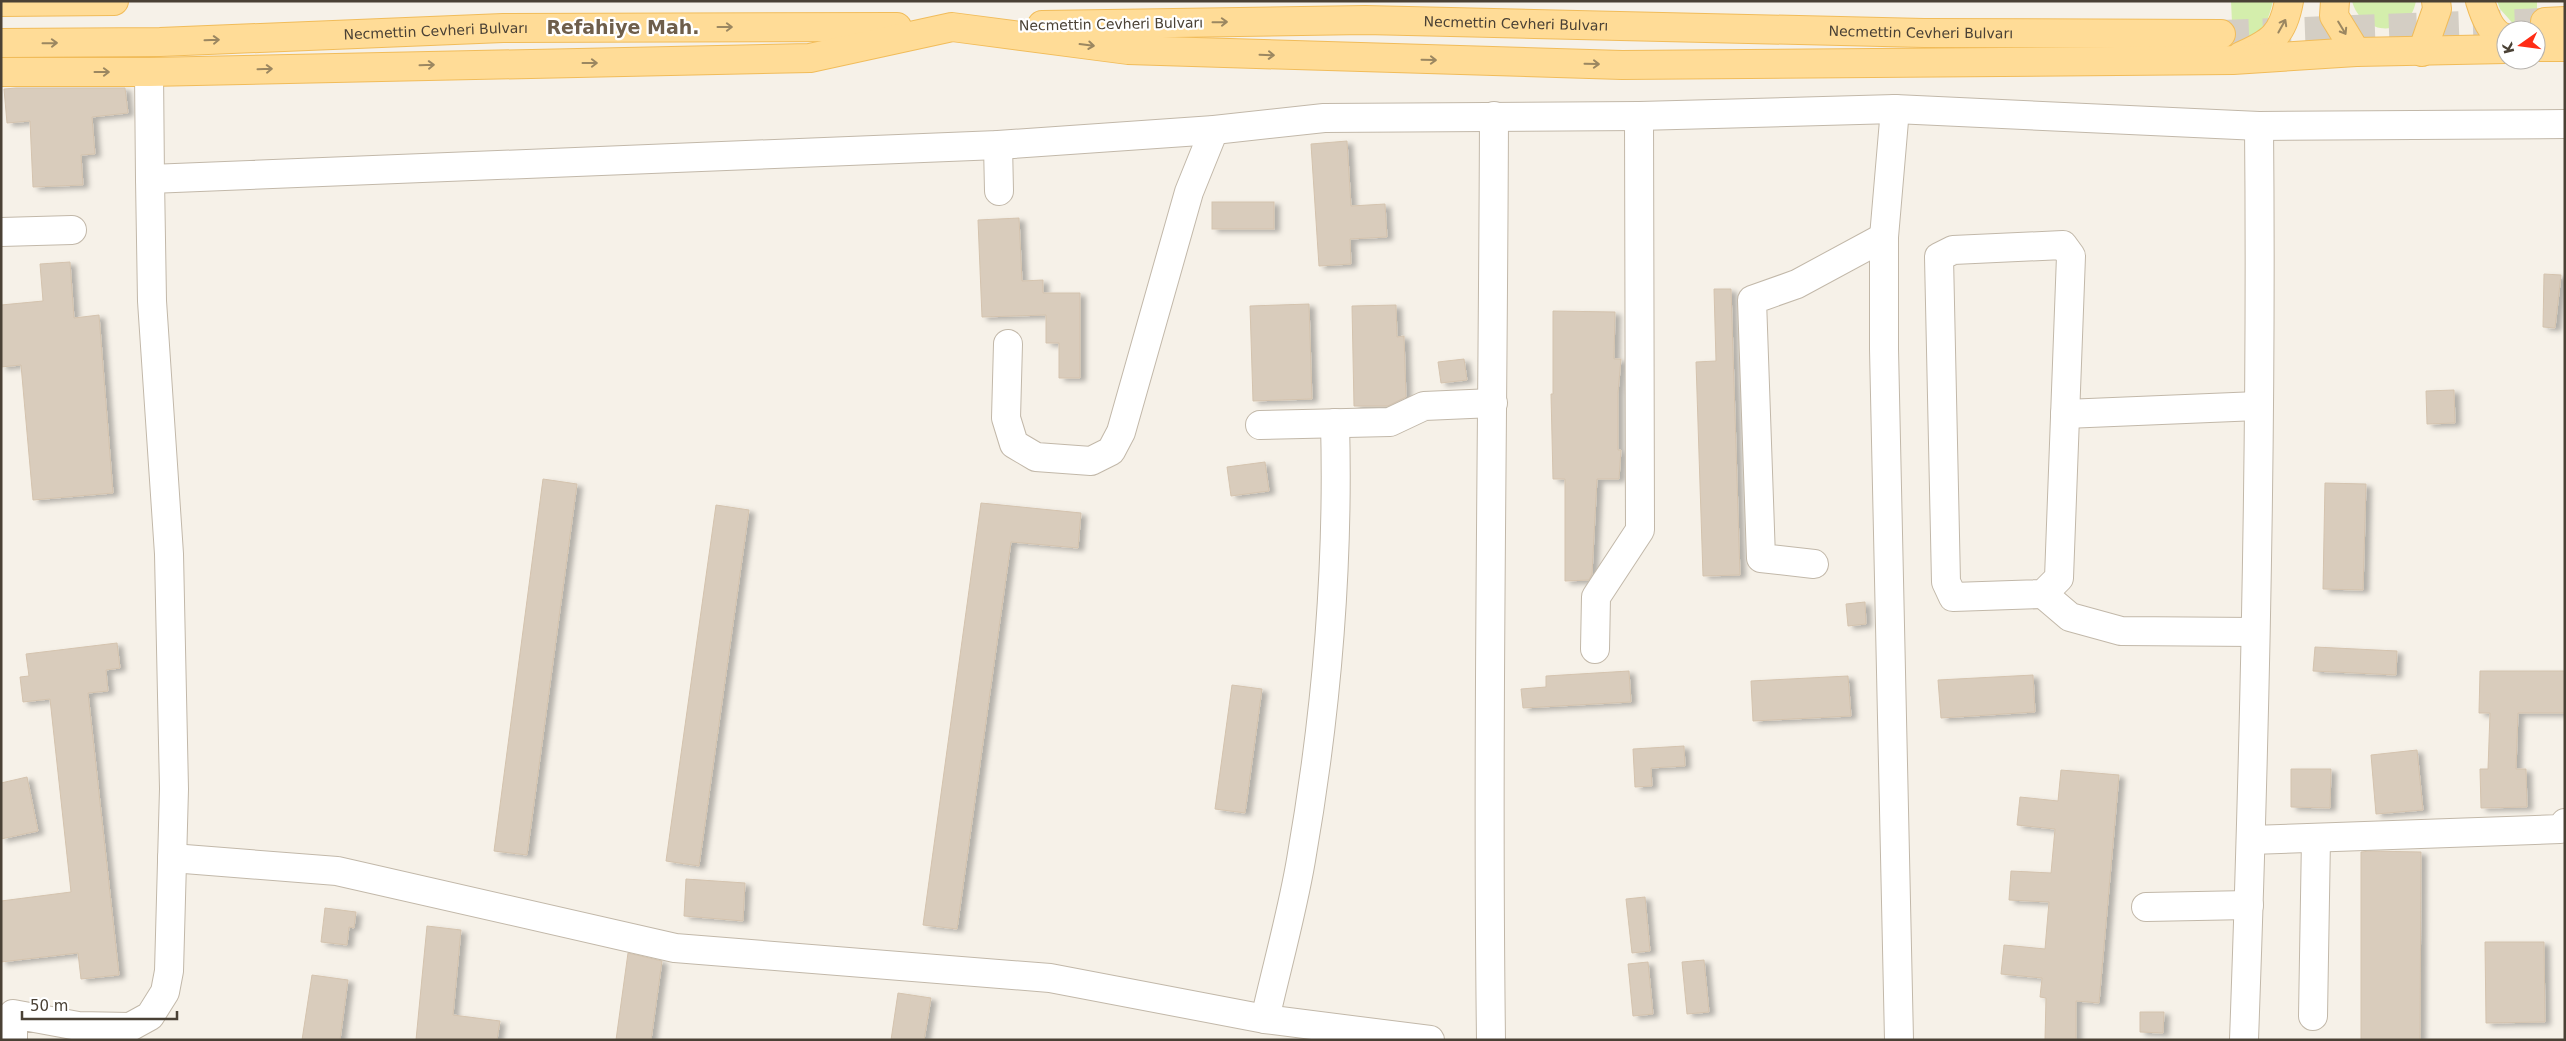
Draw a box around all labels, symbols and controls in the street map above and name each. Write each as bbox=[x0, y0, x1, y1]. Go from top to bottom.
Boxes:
street label: Necmettin Cevheri Bulvarı bbox=[1423, 13, 1608, 34]
street label: Necmettin Cevheri Bulvarı bbox=[1019, 14, 1203, 34]
district label: Refahiye Mah. bbox=[546, 16, 700, 38]
one-way arrow bbox=[1211, 17, 1227, 27]
one-way arrow bbox=[2277, 19, 2287, 34]
street label: Necmettin Cevheri Bulvarı bbox=[343, 20, 528, 43]
one-way arrow bbox=[2337, 20, 2347, 34]
north arrow bbox=[2496, 20, 2546, 70]
one-way arrow bbox=[716, 22, 732, 32]
street label: Necmettin Cevheri Bulvarı bbox=[1828, 23, 2013, 41]
one-way arrow bbox=[204, 35, 220, 44]
one-way arrow bbox=[42, 38, 58, 48]
one-way arrow bbox=[1079, 40, 1095, 50]
text: K bbox=[2499, 40, 2517, 55]
one-way arrow bbox=[1259, 50, 1275, 59]
one-way arrow bbox=[1421, 55, 1437, 65]
one-way arrow bbox=[582, 58, 598, 68]
one-way arrow bbox=[1583, 59, 1599, 69]
one-way arrow bbox=[419, 60, 435, 70]
one-way arrow bbox=[257, 65, 273, 74]
one-way arrow bbox=[94, 67, 110, 77]
scale bar bbox=[22, 988, 178, 1020]
text: 50 m bbox=[30, 997, 68, 1015]

